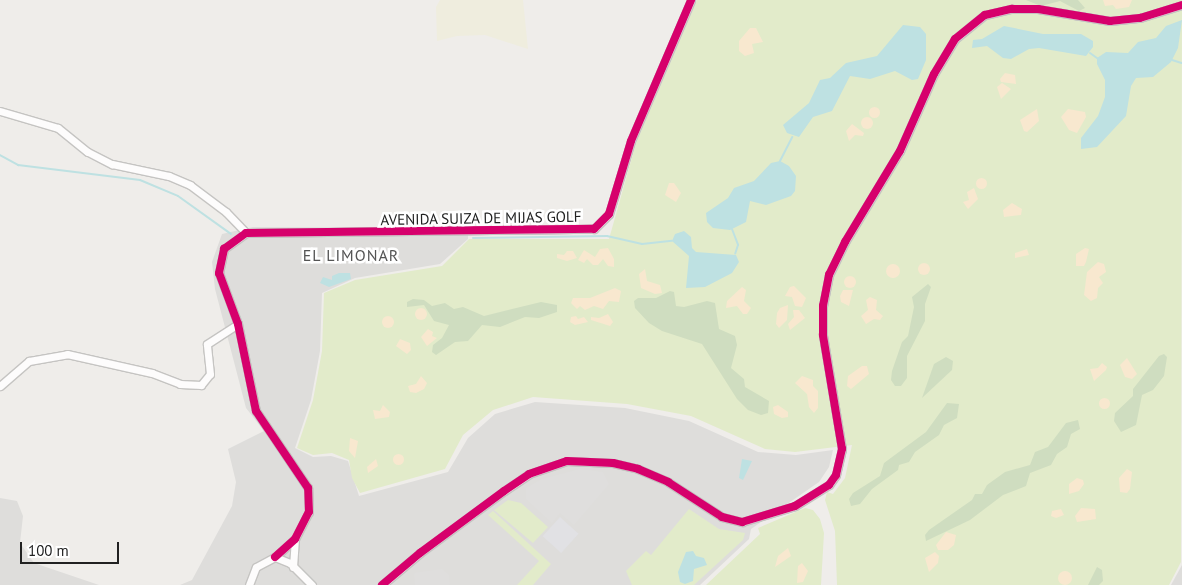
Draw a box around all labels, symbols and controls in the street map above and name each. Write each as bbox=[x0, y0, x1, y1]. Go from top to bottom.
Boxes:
street label: AVENIDA SUIZA DE MIJAS GOLF bbox=[380, 207, 582, 229]
district label: EL LIMONAR bbox=[301, 245, 401, 265]
scale bar bbox=[22, 532, 121, 564]
text: 100 m bbox=[28, 541, 69, 560]

